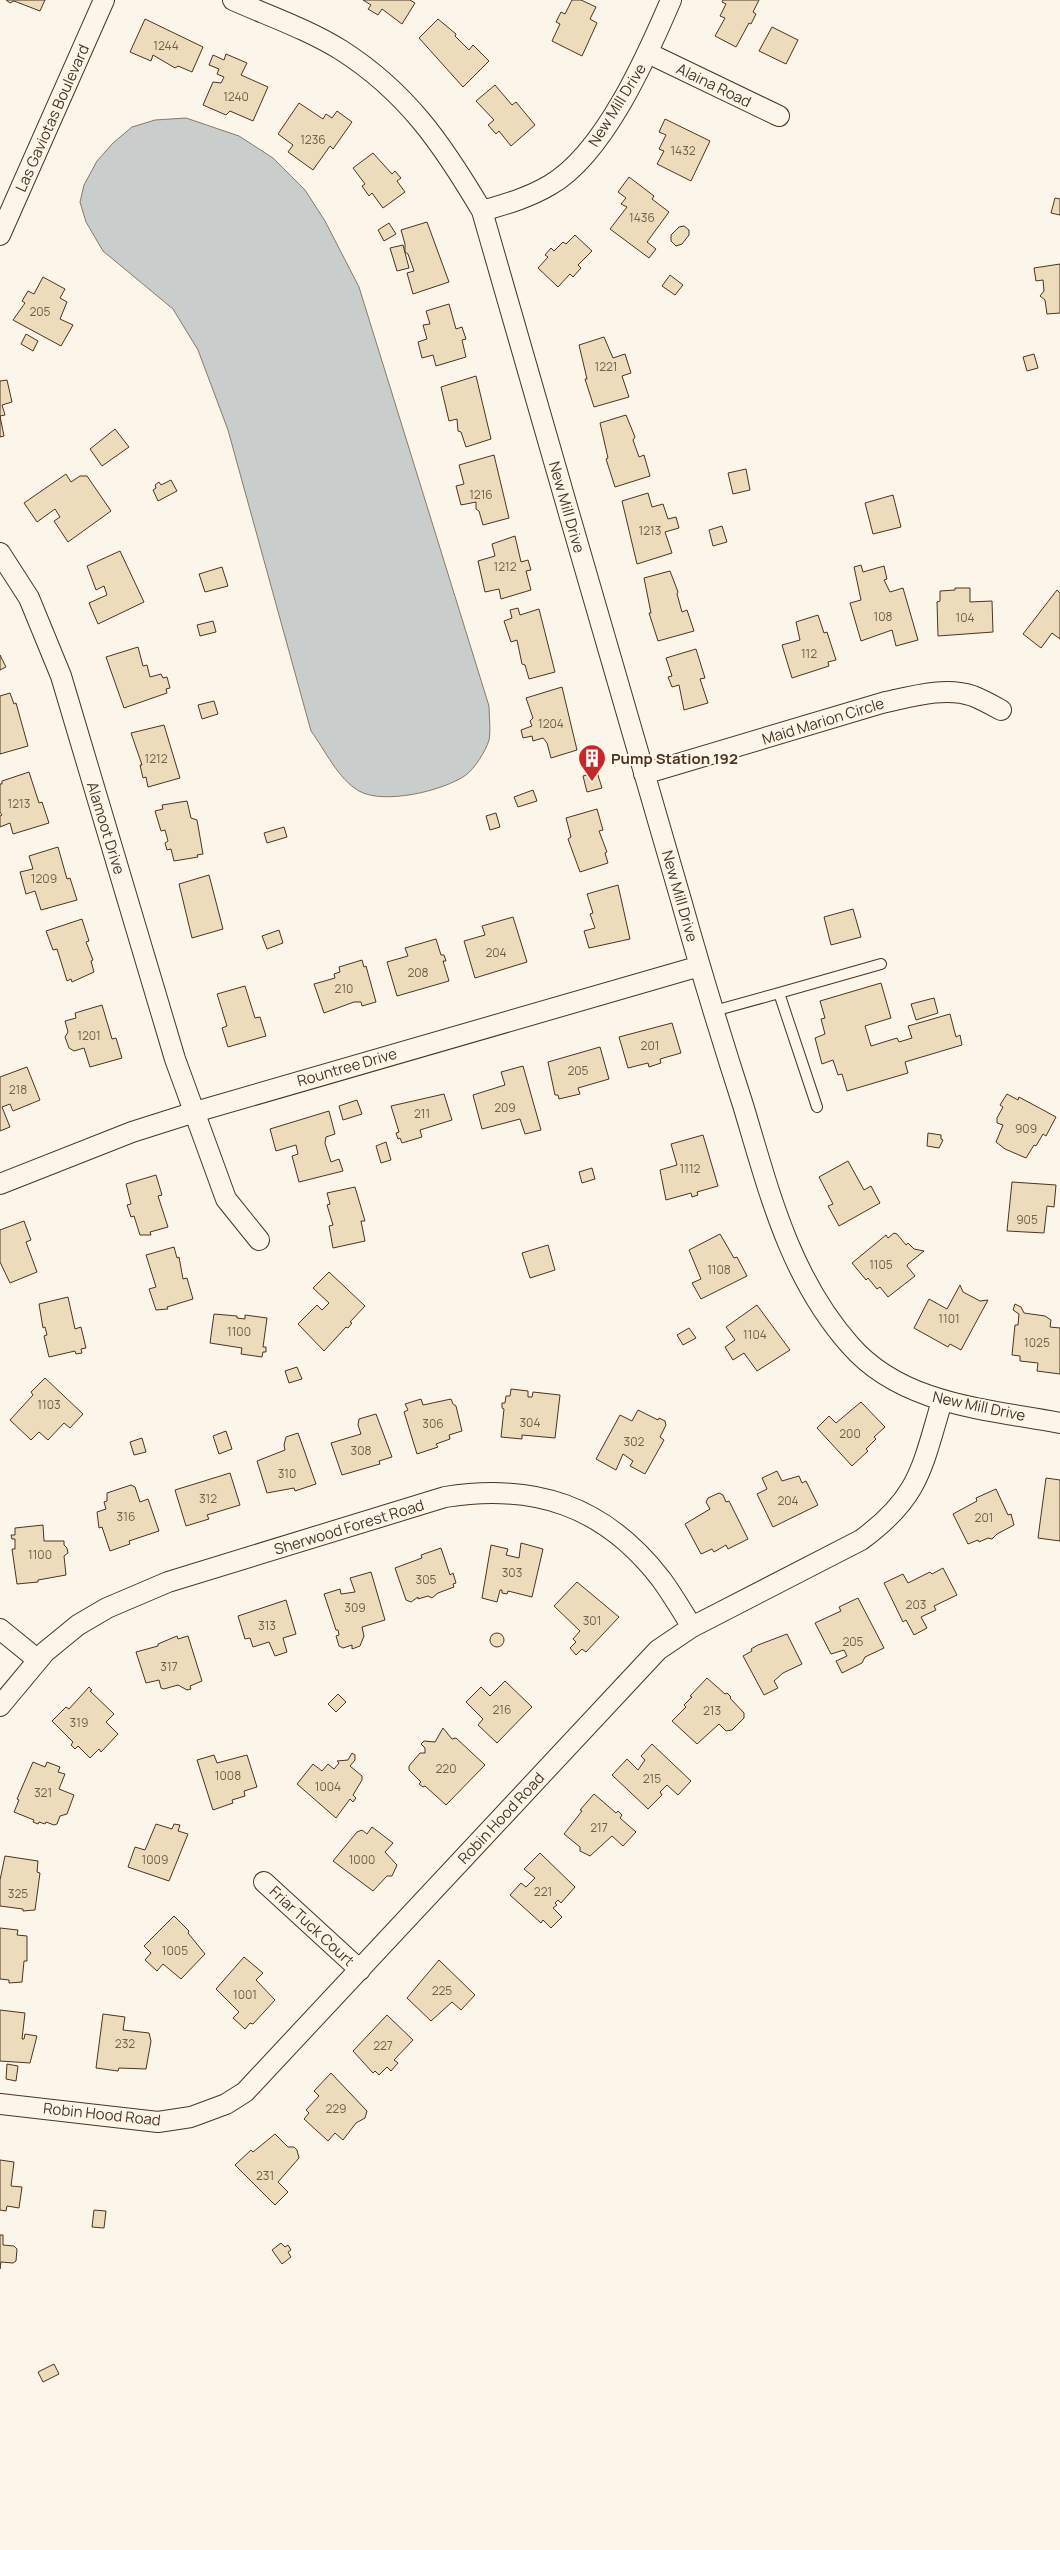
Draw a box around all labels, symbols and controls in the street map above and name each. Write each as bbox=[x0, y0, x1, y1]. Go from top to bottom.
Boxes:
house number: 1244 bbox=[153, 37, 179, 54]
street label: Las Gaviotas Boulevard bbox=[10, 41, 94, 195]
street label: Alaina Road bbox=[673, 58, 755, 112]
street label: New Mill Drive bbox=[583, 59, 651, 151]
house number: 1240 bbox=[223, 88, 249, 105]
house number: 1236 bbox=[300, 131, 326, 148]
house number: 1432 bbox=[670, 142, 696, 159]
house number: 1436 bbox=[629, 209, 655, 226]
house number: 205 bbox=[29, 303, 51, 320]
house number: 1221 bbox=[594, 358, 618, 375]
street label: New Mill Drive bbox=[544, 459, 590, 556]
house number: 1216 bbox=[469, 486, 493, 503]
house number: 1213 bbox=[639, 522, 661, 539]
house number: 1212 bbox=[493, 558, 517, 575]
house number: 108 bbox=[874, 608, 893, 625]
house number: 104 bbox=[955, 609, 975, 626]
house number: 112 bbox=[801, 645, 817, 662]
street label: Maid Marion Circle bbox=[759, 692, 887, 750]
house number: 1204 bbox=[538, 715, 564, 732]
building icon: Pump Station 192 bbox=[577, 743, 607, 782]
place label: Pump Station 192 bbox=[611, 748, 738, 769]
house number: 1212 bbox=[144, 750, 168, 767]
street label: Alamoot Drive bbox=[82, 779, 130, 877]
house number: 1213 bbox=[8, 795, 30, 812]
street label: New Mill Drive bbox=[657, 848, 703, 945]
house number: 1209 bbox=[31, 870, 57, 887]
house number: 204 bbox=[485, 944, 507, 961]
house number: 208 bbox=[407, 964, 429, 981]
house number: 210 bbox=[335, 980, 353, 997]
house number: 1201 bbox=[77, 1027, 101, 1044]
house number: 201 bbox=[641, 1037, 659, 1054]
street label: Rountree Drive bbox=[295, 1043, 400, 1091]
house number: 205 bbox=[567, 1062, 589, 1079]
house number: 218 bbox=[9, 1081, 27, 1098]
house number: 209 bbox=[494, 1099, 516, 1116]
house number: 211 bbox=[414, 1105, 430, 1122]
house number: 909 bbox=[1015, 1120, 1037, 1137]
house number: 1112 bbox=[680, 1160, 701, 1177]
house number: 905 bbox=[1016, 1211, 1038, 1228]
house number: 1105 bbox=[869, 1256, 893, 1273]
house number: 1108 bbox=[707, 1261, 731, 1278]
house number: 1101 bbox=[938, 1310, 960, 1327]
house number: 1100 bbox=[227, 1323, 251, 1340]
house number: 1104 bbox=[743, 1326, 767, 1343]
house number: 1025 bbox=[1024, 1334, 1050, 1351]
street label: New Mill Drive bbox=[931, 1386, 1028, 1426]
house number: 1103 bbox=[37, 1396, 61, 1413]
house number: 304 bbox=[519, 1414, 541, 1431]
house number: 306 bbox=[422, 1415, 444, 1432]
house number: 200 bbox=[839, 1425, 861, 1442]
house number: 302 bbox=[624, 1433, 645, 1450]
house number: 308 bbox=[351, 1442, 371, 1459]
house number: 310 bbox=[278, 1465, 296, 1482]
house number: 312 bbox=[199, 1490, 217, 1507]
house number: 204 bbox=[777, 1492, 799, 1509]
street label: Sherwood Forest Road bbox=[271, 1494, 427, 1560]
house number: 316 bbox=[117, 1508, 135, 1525]
house number: 201 bbox=[975, 1509, 993, 1526]
house number: 1100 bbox=[28, 1546, 52, 1563]
house number: 303 bbox=[502, 1564, 522, 1581]
house number: 305 bbox=[416, 1571, 437, 1588]
house number: 203 bbox=[906, 1596, 926, 1613]
house number: 309 bbox=[344, 1599, 366, 1616]
house number: 301 bbox=[583, 1612, 601, 1629]
house number: 313 bbox=[258, 1617, 276, 1634]
house number: 205 bbox=[842, 1633, 864, 1650]
house number: 317 bbox=[160, 1658, 178, 1675]
house number: 216 bbox=[493, 1701, 511, 1718]
house number: 213 bbox=[703, 1702, 721, 1719]
house number: 319 bbox=[70, 1714, 88, 1731]
house number: 220 bbox=[435, 1760, 457, 1777]
house number: 1008 bbox=[215, 1767, 241, 1784]
street label: Robin Hood Road bbox=[453, 1768, 549, 1868]
house number: 215 bbox=[643, 1770, 661, 1787]
house number: 1004 bbox=[315, 1778, 341, 1795]
house number: 321 bbox=[34, 1784, 52, 1801]
house number: 217 bbox=[590, 1819, 608, 1836]
house number: 1009 bbox=[142, 1851, 168, 1868]
house number: 1000 bbox=[349, 1851, 375, 1868]
street label: Friar Tuck Court bbox=[265, 1881, 359, 1971]
house number: 221 bbox=[534, 1883, 552, 1900]
house number: 325 bbox=[8, 1885, 28, 1902]
house number: 1005 bbox=[162, 1942, 188, 1959]
house number: 225 bbox=[432, 1982, 452, 1999]
house number: 1001 bbox=[233, 1986, 257, 2003]
house number: 232 bbox=[115, 2035, 135, 2052]
house number: 227 bbox=[373, 2037, 393, 2054]
street label: Robin Hood Road bbox=[42, 2097, 162, 2131]
house number: 229 bbox=[325, 2100, 347, 2117]
house number: 231 bbox=[256, 2167, 274, 2184]

